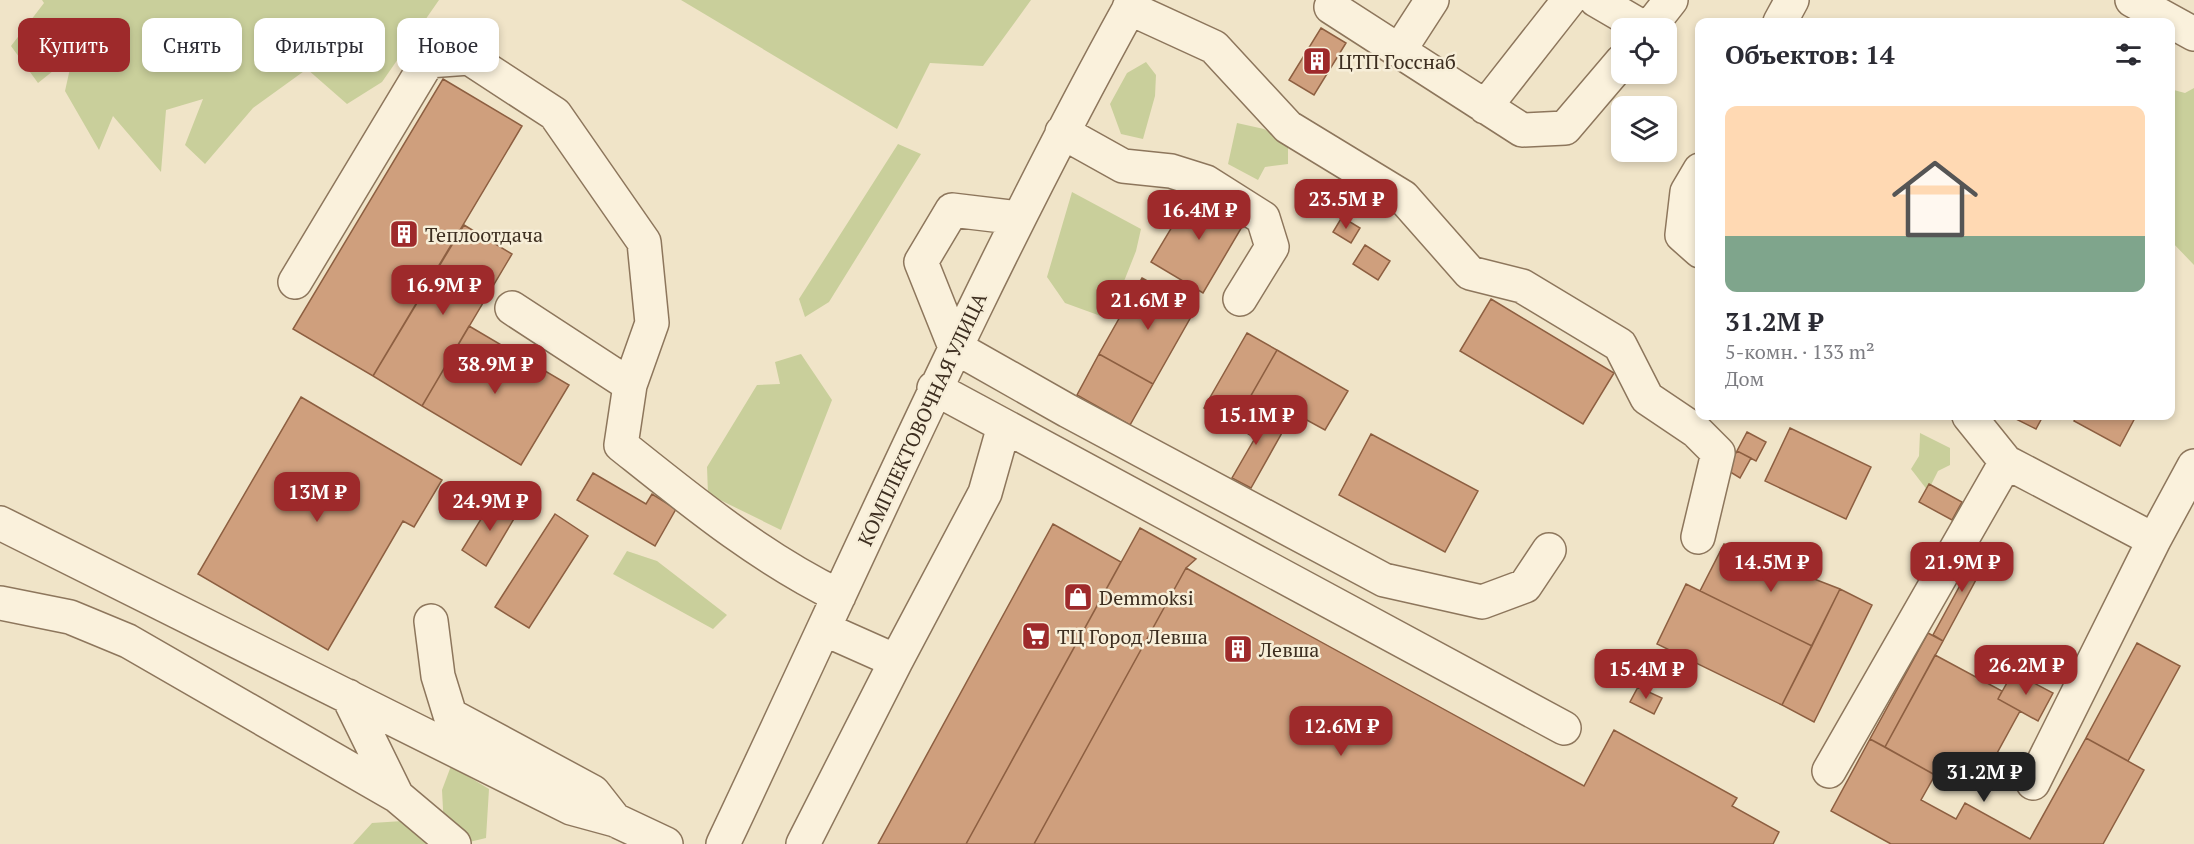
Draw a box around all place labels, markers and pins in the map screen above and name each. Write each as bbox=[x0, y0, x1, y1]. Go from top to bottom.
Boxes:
building icon: ЦТП Госснаб bbox=[1301, 45, 1333, 77]
place label: ЦТП Госснаб bbox=[1338, 48, 1456, 75]
pin: 23.5M ₽ bbox=[1291, 179, 1401, 230]
pin: 16.4M ₽ bbox=[1144, 190, 1254, 241]
building icon: Теплоотдача bbox=[388, 218, 420, 250]
place label: Теплоотдача bbox=[425, 221, 543, 248]
pin: 16.9M ₽ bbox=[388, 265, 498, 316]
pin: 21.6M ₽ bbox=[1093, 280, 1203, 331]
pin: 38.9M ₽ bbox=[440, 344, 550, 395]
pin: 15.1M ₽ bbox=[1201, 395, 1311, 446]
pin: 13M ₽ bbox=[275, 472, 359, 523]
pin: 24.9M ₽ bbox=[435, 481, 545, 532]
pin: 14.5M ₽ bbox=[1716, 542, 1826, 593]
pin: 21.9M ₽ bbox=[1907, 542, 2017, 593]
shop icon: Demmoksi bbox=[1062, 581, 1094, 613]
place label: Demmoksi bbox=[1099, 584, 1194, 611]
supermarket icon: ТЦ Город Левша bbox=[1020, 620, 1052, 652]
place label: ТЦ Город Левша bbox=[1057, 623, 1208, 650]
building icon: Левша bbox=[1222, 633, 1254, 665]
place label: Левша bbox=[1258, 636, 1319, 663]
pin: 26.2M ₽ bbox=[1971, 645, 2081, 696]
pin: 15.4M ₽ bbox=[1591, 649, 1701, 700]
pin: 12.6M ₽ bbox=[1286, 706, 1396, 757]
pin: 31.2M ₽ bbox=[1929, 752, 2039, 803]

